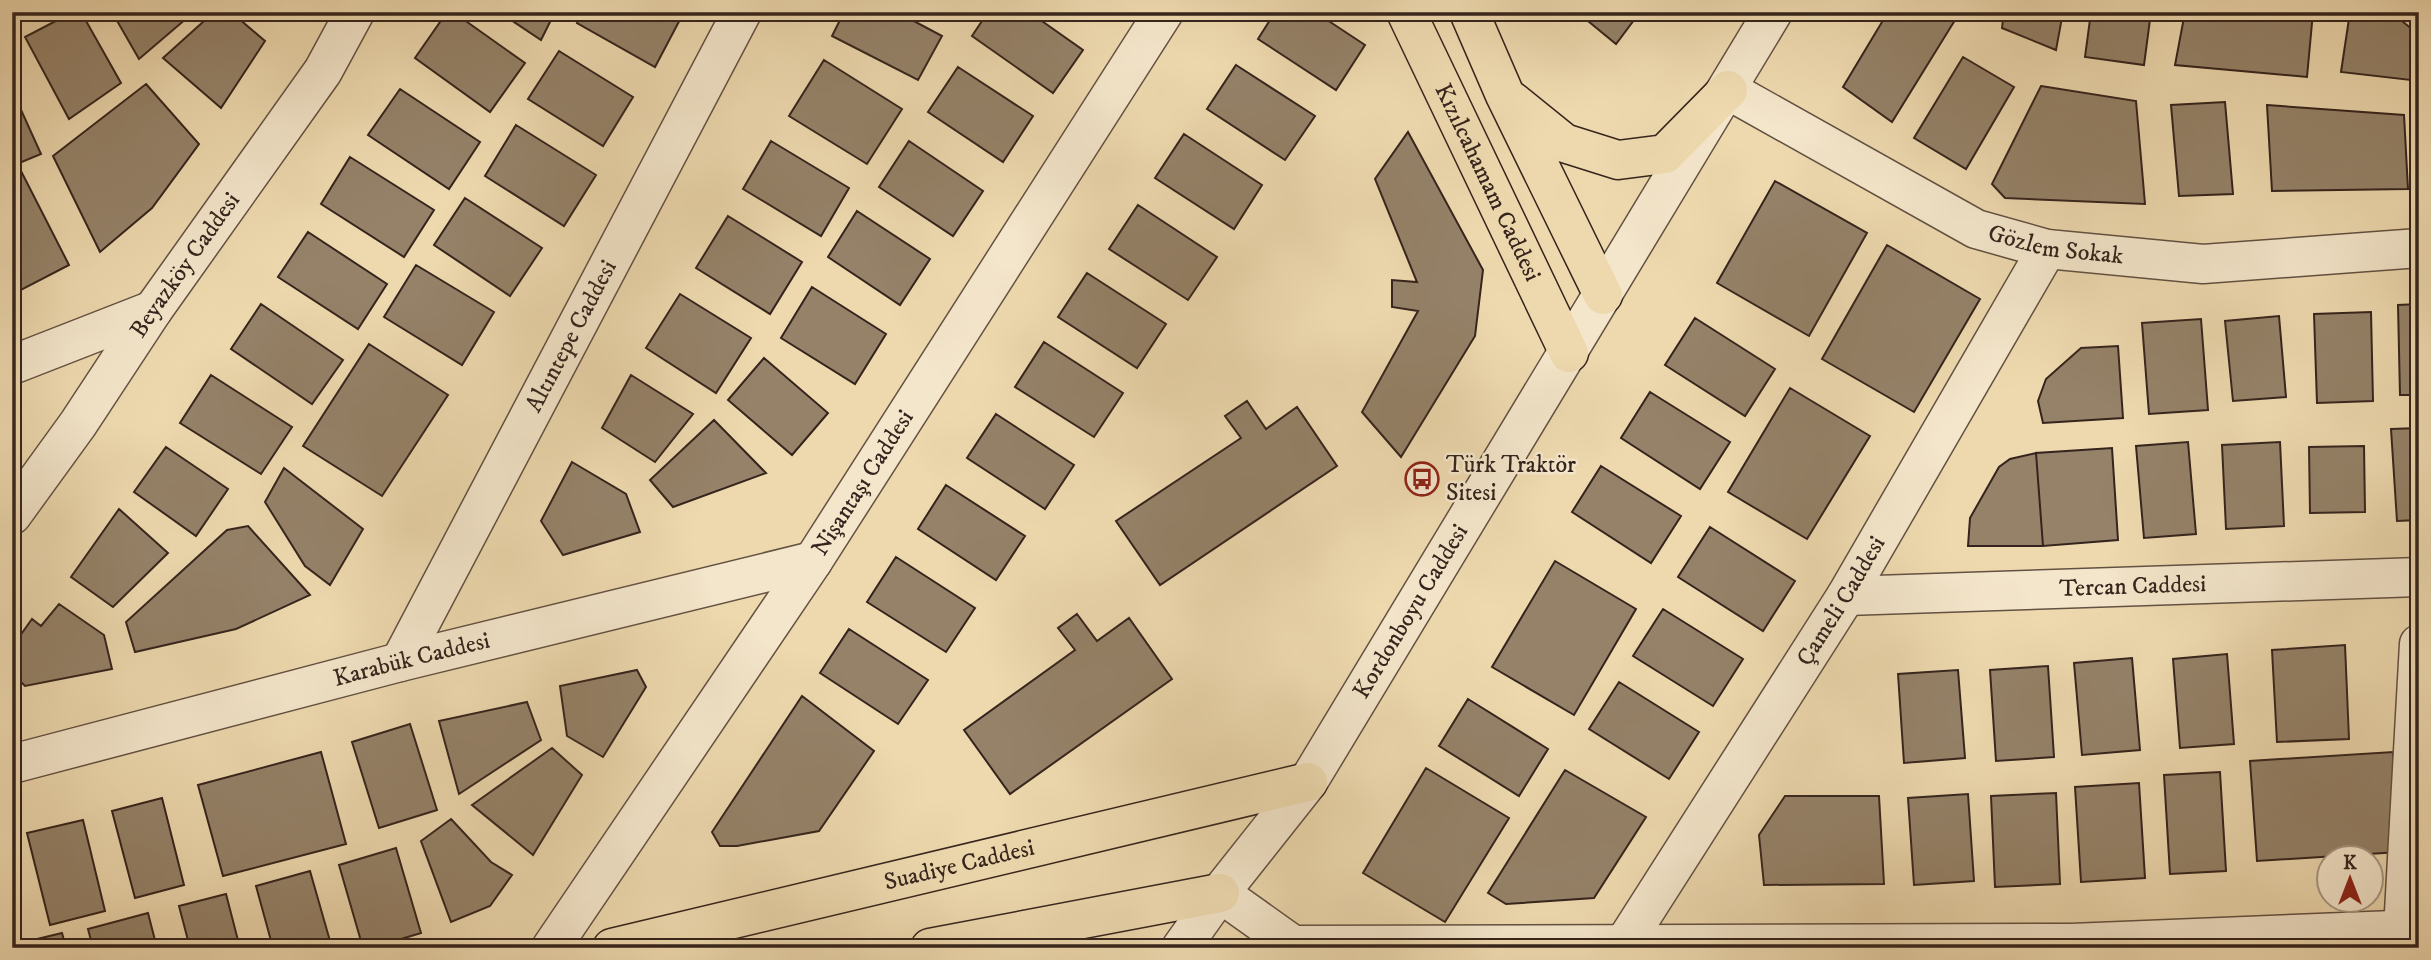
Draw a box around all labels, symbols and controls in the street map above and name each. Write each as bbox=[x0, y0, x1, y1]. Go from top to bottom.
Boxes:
street label: Kızılcahamam Caddesi bbox=[1427, 79, 1548, 286]
street label: Beyazköy Caddesi bbox=[124, 187, 247, 344]
street label: Gözlem Sokak bbox=[1984, 218, 2125, 271]
street label: Altıntepe Caddesi bbox=[519, 255, 624, 418]
street label: Nişantaşı Caddesi bbox=[805, 404, 921, 562]
place label: Türk Traktör Sitesi bbox=[1446, 450, 1576, 508]
bus stop icon: Türk Traktör Sitesi bbox=[1403, 460, 1441, 498]
street label: Kordonboyu Caddesi bbox=[1347, 519, 1475, 704]
street label: Çameli Caddesi bbox=[1790, 531, 1892, 672]
street label: Tercan Caddesi bbox=[2059, 569, 2207, 604]
street label: Karabük Caddesi bbox=[330, 626, 493, 694]
street label: Suadiye Caddesi bbox=[881, 833, 1037, 898]
north arrow bbox=[2316, 844, 2386, 914]
text: K bbox=[2343, 852, 2357, 875]

